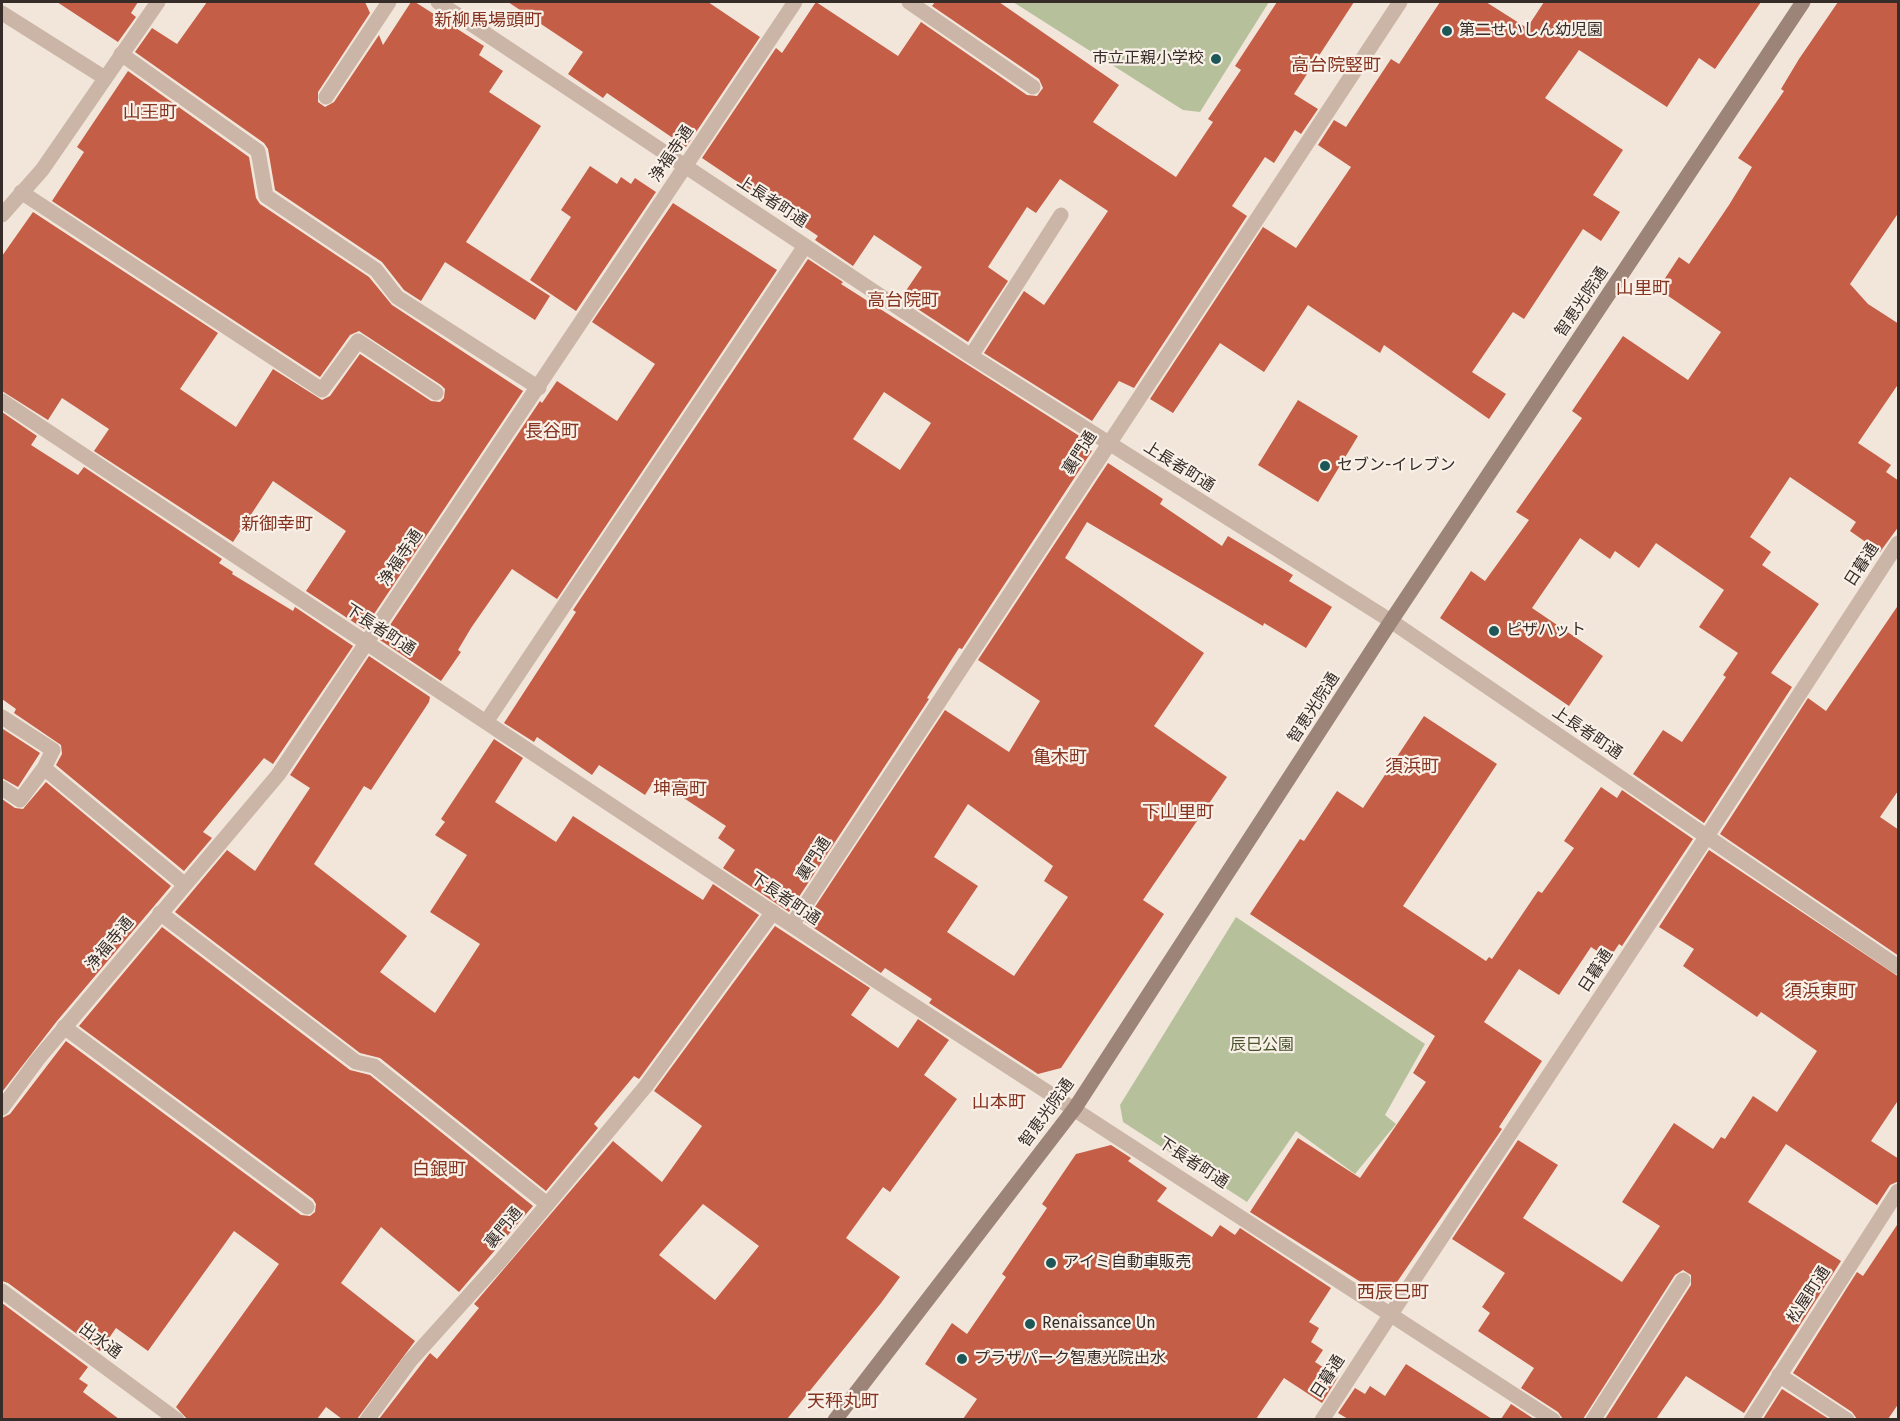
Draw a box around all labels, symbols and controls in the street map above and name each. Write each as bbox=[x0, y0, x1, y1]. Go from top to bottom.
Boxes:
district label: 新柳馬場頭町 bbox=[434, 10, 542, 32]
place label: 第二せいしん幼児園 bbox=[1459, 21, 1603, 41]
marker: 第二せいしん幼児園 bbox=[1440, 24, 1454, 38]
place label: 市立正親小学校 bbox=[1092, 49, 1204, 69]
marker: 市立正親小学校 bbox=[1209, 52, 1223, 66]
district label: 高台院竪町 bbox=[1291, 55, 1381, 77]
district label: 山王町 bbox=[123, 102, 177, 124]
street label: 浄福寺通 bbox=[646, 122, 698, 186]
street label: 上長者町通 bbox=[733, 172, 811, 232]
street label: 智恵光院通 bbox=[1552, 263, 1612, 341]
district label: 山里町 bbox=[1616, 278, 1670, 300]
district label: 高台院町 bbox=[867, 290, 939, 312]
district label: 長谷町 bbox=[525, 421, 579, 443]
street label: 裏門通 bbox=[1059, 428, 1101, 478]
street label: 上長者町通 bbox=[1140, 438, 1218, 496]
place label: セブン-イレブン bbox=[1337, 456, 1455, 476]
marker: セブン-イレブン bbox=[1318, 459, 1332, 473]
district label: 新御幸町 bbox=[241, 514, 313, 536]
street label: 浄福寺通 bbox=[375, 526, 427, 590]
street label: 日暮通 bbox=[1841, 540, 1883, 590]
street label: 下長者町通 bbox=[341, 600, 419, 660]
place label: ピザハット bbox=[1506, 621, 1586, 641]
marker: ピザハット bbox=[1487, 624, 1501, 638]
street label: 智恵光院通 bbox=[1284, 669, 1344, 747]
street label: 上長者町通 bbox=[1548, 703, 1626, 763]
district label: 亀木町 bbox=[1033, 747, 1087, 769]
district label: 須浜町 bbox=[1385, 756, 1439, 778]
district label: 坤高町 bbox=[653, 779, 707, 801]
district label: 下山里町 bbox=[1142, 802, 1214, 824]
street label: 裏門通 bbox=[793, 834, 835, 884]
street label: 下長者町通 bbox=[746, 869, 824, 929]
street label: 浄福寺通 bbox=[82, 913, 138, 975]
street label: 日暮通 bbox=[1575, 946, 1617, 996]
district label: 須浜東町 bbox=[1784, 981, 1856, 1003]
park label: 辰巳公園 bbox=[1230, 1036, 1294, 1056]
street label: 智恵光院通 bbox=[1016, 1075, 1078, 1151]
district label: 山本町 bbox=[972, 1092, 1026, 1114]
street label: 下長者町通 bbox=[1154, 1133, 1232, 1193]
district label: 白銀町 bbox=[412, 1159, 466, 1181]
street label: 裏門通 bbox=[481, 1203, 527, 1253]
place label: アイミ自動車販売 bbox=[1063, 1253, 1191, 1273]
marker: アイミ自動車販売 bbox=[1044, 1256, 1058, 1270]
street label: 松屋町通 bbox=[1784, 1263, 1834, 1327]
district label: 西辰巳町 bbox=[1357, 1282, 1429, 1304]
place label: Renaissance Un bbox=[1042, 1314, 1156, 1334]
marker: Renaissance Un bbox=[1023, 1317, 1037, 1331]
street label: 出水通 bbox=[75, 1319, 125, 1363]
place label: プラザパーク智恵光院出水 bbox=[974, 1349, 1166, 1369]
marker: プラザパーク智恵光院出水 bbox=[955, 1352, 969, 1366]
street label: 日暮通 bbox=[1307, 1352, 1349, 1402]
district label: 天秤丸町 bbox=[807, 1391, 879, 1413]

